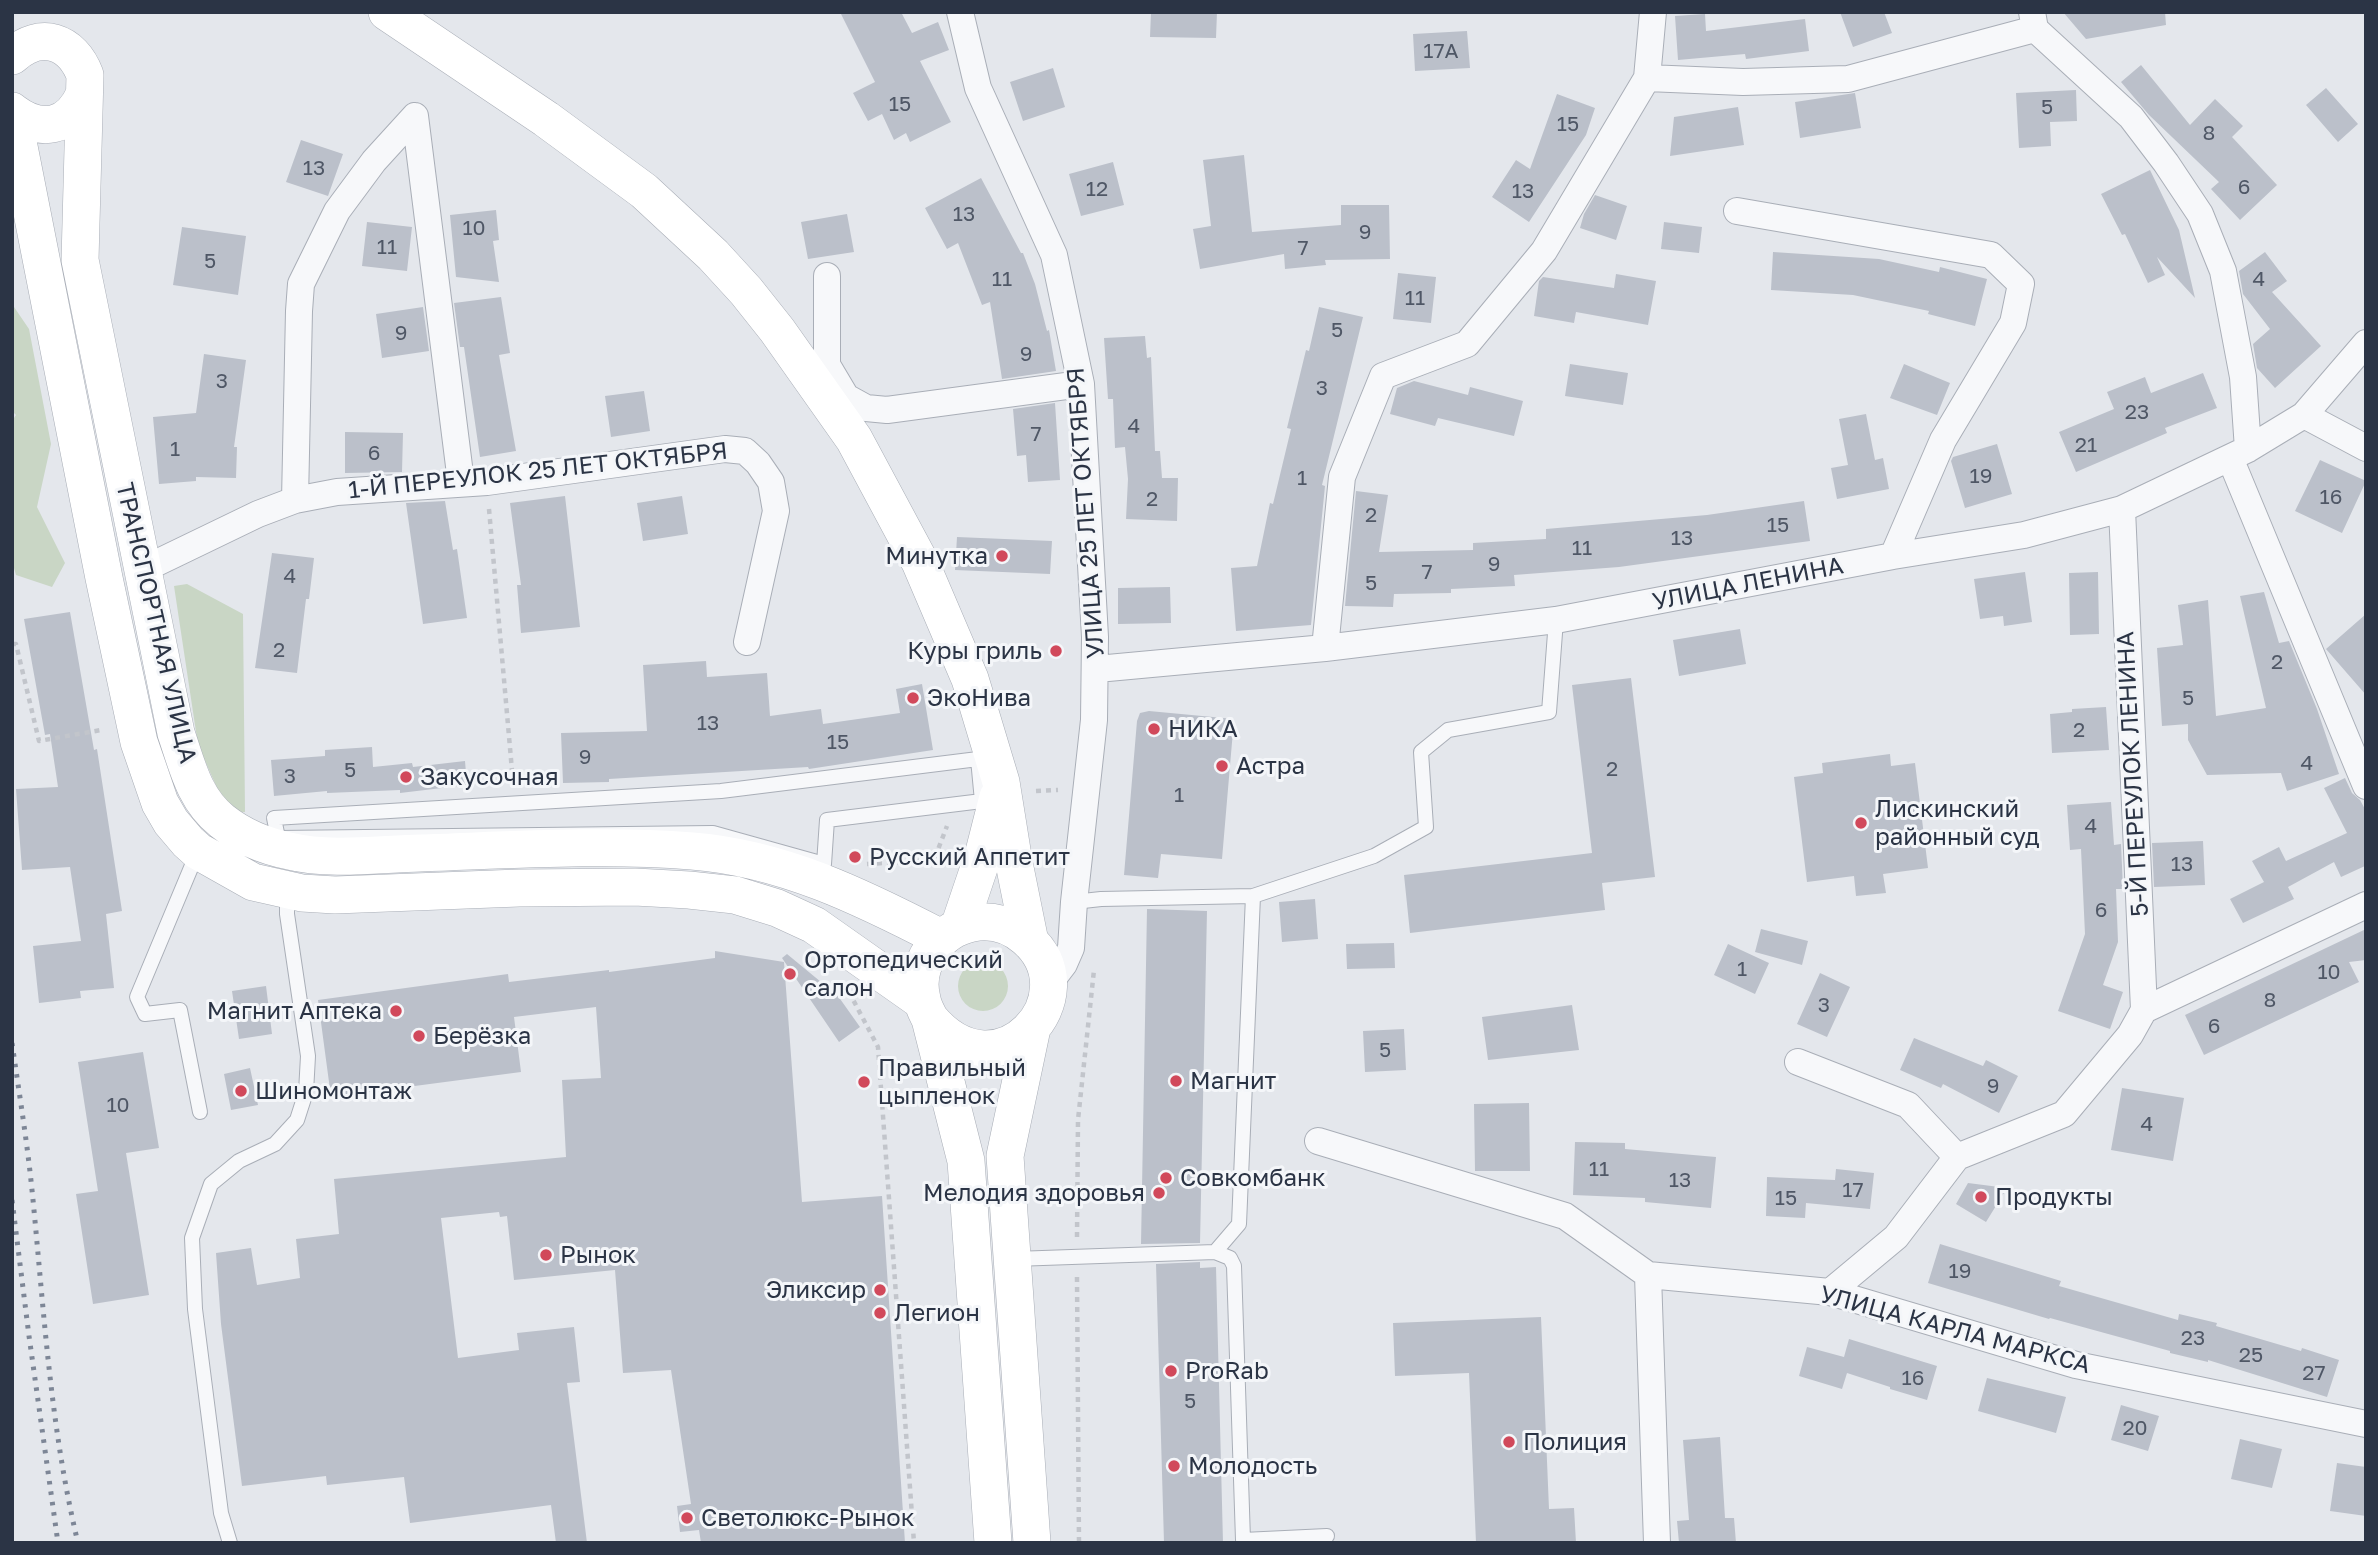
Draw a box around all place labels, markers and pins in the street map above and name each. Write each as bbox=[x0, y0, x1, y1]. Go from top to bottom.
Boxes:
place label: Минутка bbox=[885, 542, 988, 570]
marker: Минутка bbox=[994, 548, 1010, 564]
place label: Куры гриль bbox=[907, 637, 1042, 665]
marker: Куры гриль bbox=[1048, 643, 1064, 659]
place label: ЭкоНива bbox=[927, 684, 1031, 712]
marker: ЭкоНива bbox=[905, 690, 921, 706]
place label: НИКА bbox=[1168, 715, 1238, 743]
marker: НИКА bbox=[1146, 721, 1162, 737]
place label: Астра bbox=[1236, 752, 1305, 780]
marker: Астра bbox=[1214, 758, 1230, 774]
place label: Закусочная bbox=[420, 763, 559, 791]
marker: Закусочная bbox=[398, 769, 414, 785]
place label: Лискинский районный суд bbox=[1875, 795, 2040, 851]
marker: Лискинский районный суд bbox=[1853, 815, 1869, 831]
place label: Русский Аппетит bbox=[869, 843, 1070, 871]
marker: Русский Аппетит bbox=[847, 849, 863, 865]
place label: Ортопедический салон bbox=[804, 946, 1003, 1002]
marker: Ортопедический салон bbox=[782, 966, 798, 982]
place label: Магнит Аптека bbox=[207, 997, 382, 1025]
marker: Магнит Аптека bbox=[388, 1003, 404, 1019]
place label: Берёзка bbox=[433, 1022, 531, 1050]
marker: Берёзка bbox=[411, 1028, 427, 1044]
place label: Правильный цыпленок bbox=[878, 1054, 1026, 1110]
place label: Магнит bbox=[1190, 1067, 1276, 1095]
marker: Магнит bbox=[1168, 1073, 1184, 1089]
marker: Правильный цыпленок bbox=[856, 1074, 872, 1090]
place label: Шиномонтаж bbox=[255, 1077, 412, 1105]
marker: Шиномонтаж bbox=[233, 1083, 249, 1099]
place label: Совкомбанк bbox=[1180, 1164, 1326, 1192]
marker: Совкомбанк bbox=[1158, 1170, 1174, 1186]
place label: Мелодия здоровья bbox=[923, 1179, 1145, 1207]
place label: Продукты bbox=[1995, 1183, 2113, 1211]
marker: Мелодия здоровья bbox=[1151, 1185, 1167, 1201]
marker: Продукты bbox=[1973, 1189, 1989, 1205]
place label: Рынок bbox=[560, 1241, 636, 1269]
marker: Рынок bbox=[538, 1247, 554, 1263]
place label: Эликсир bbox=[766, 1276, 866, 1304]
marker: Эликсир bbox=[872, 1282, 888, 1298]
place label: Легион bbox=[894, 1299, 980, 1327]
marker: Легион bbox=[872, 1305, 888, 1321]
place label: ProRab bbox=[1185, 1357, 1269, 1385]
marker: ProRab bbox=[1163, 1363, 1179, 1379]
place label: Полиция bbox=[1523, 1428, 1627, 1456]
marker: Полиция bbox=[1501, 1434, 1517, 1450]
place label: Молодость bbox=[1188, 1452, 1317, 1480]
marker: Молодость bbox=[1166, 1458, 1182, 1474]
place label: Светолюкс-Рынок bbox=[701, 1504, 914, 1532]
marker: Светолюкс-Рынок bbox=[679, 1510, 695, 1526]

